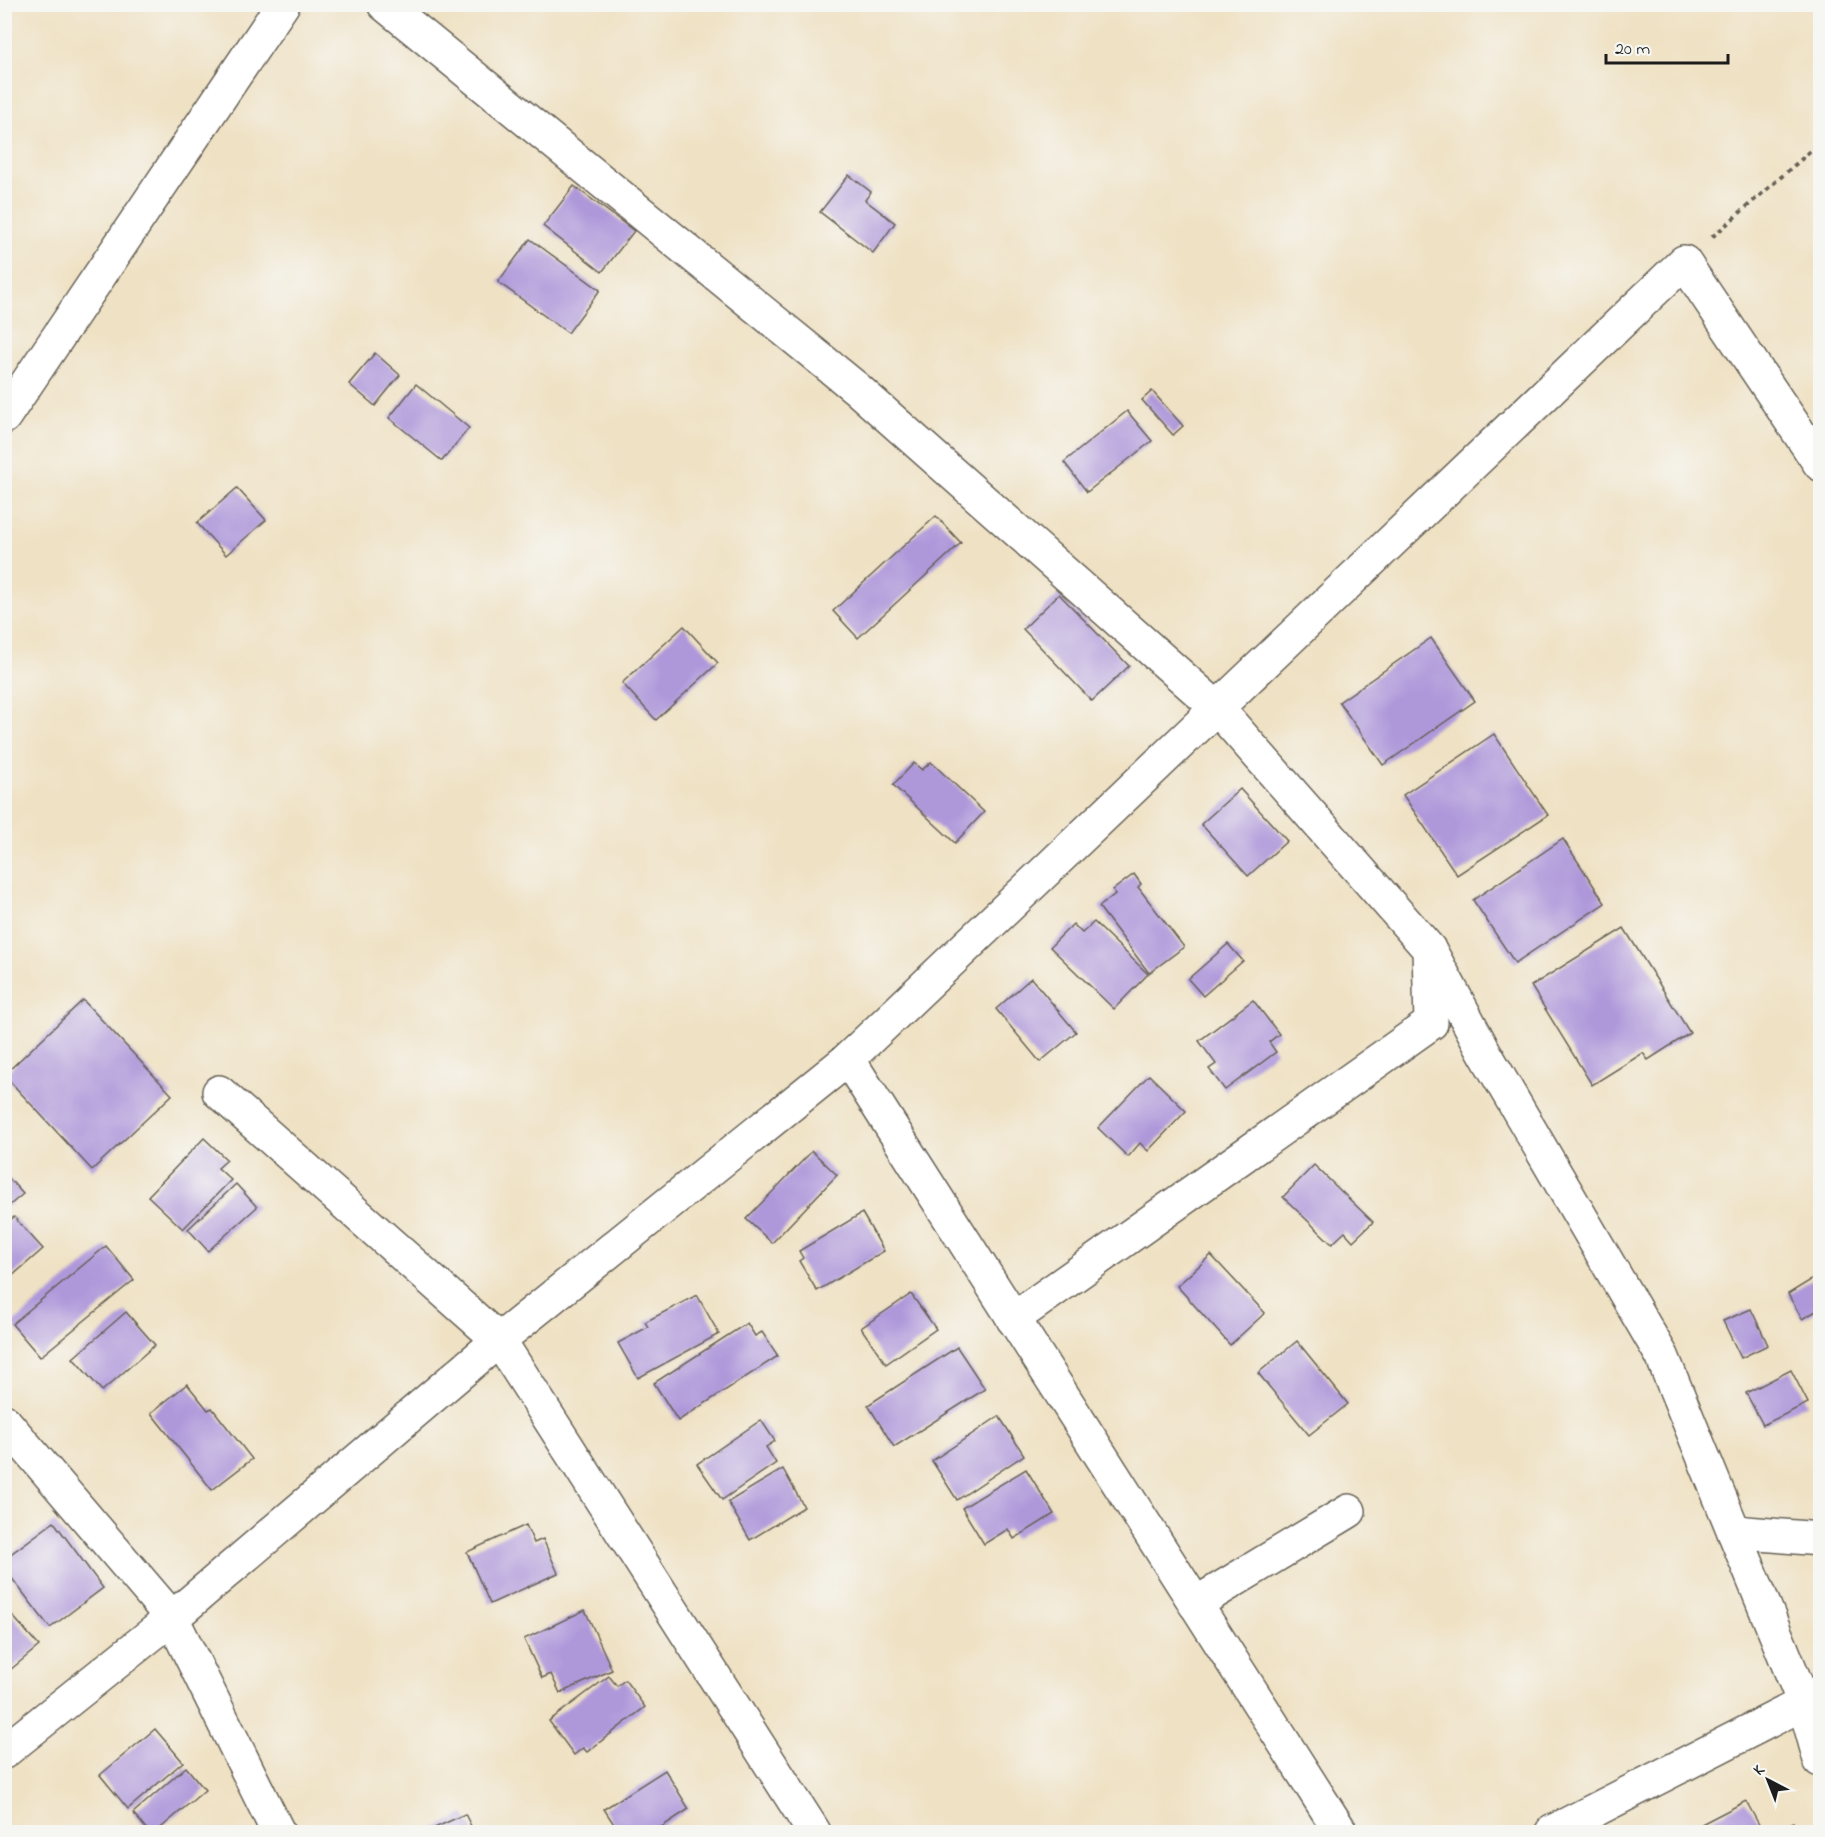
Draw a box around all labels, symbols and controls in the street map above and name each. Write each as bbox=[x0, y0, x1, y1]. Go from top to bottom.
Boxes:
scale bar bbox=[1606, 27, 1728, 65]
text: 20 m bbox=[1615, 37, 1650, 63]
north arrow bbox=[1738, 1750, 1798, 1810]
text: K bbox=[1748, 1758, 1771, 1782]

